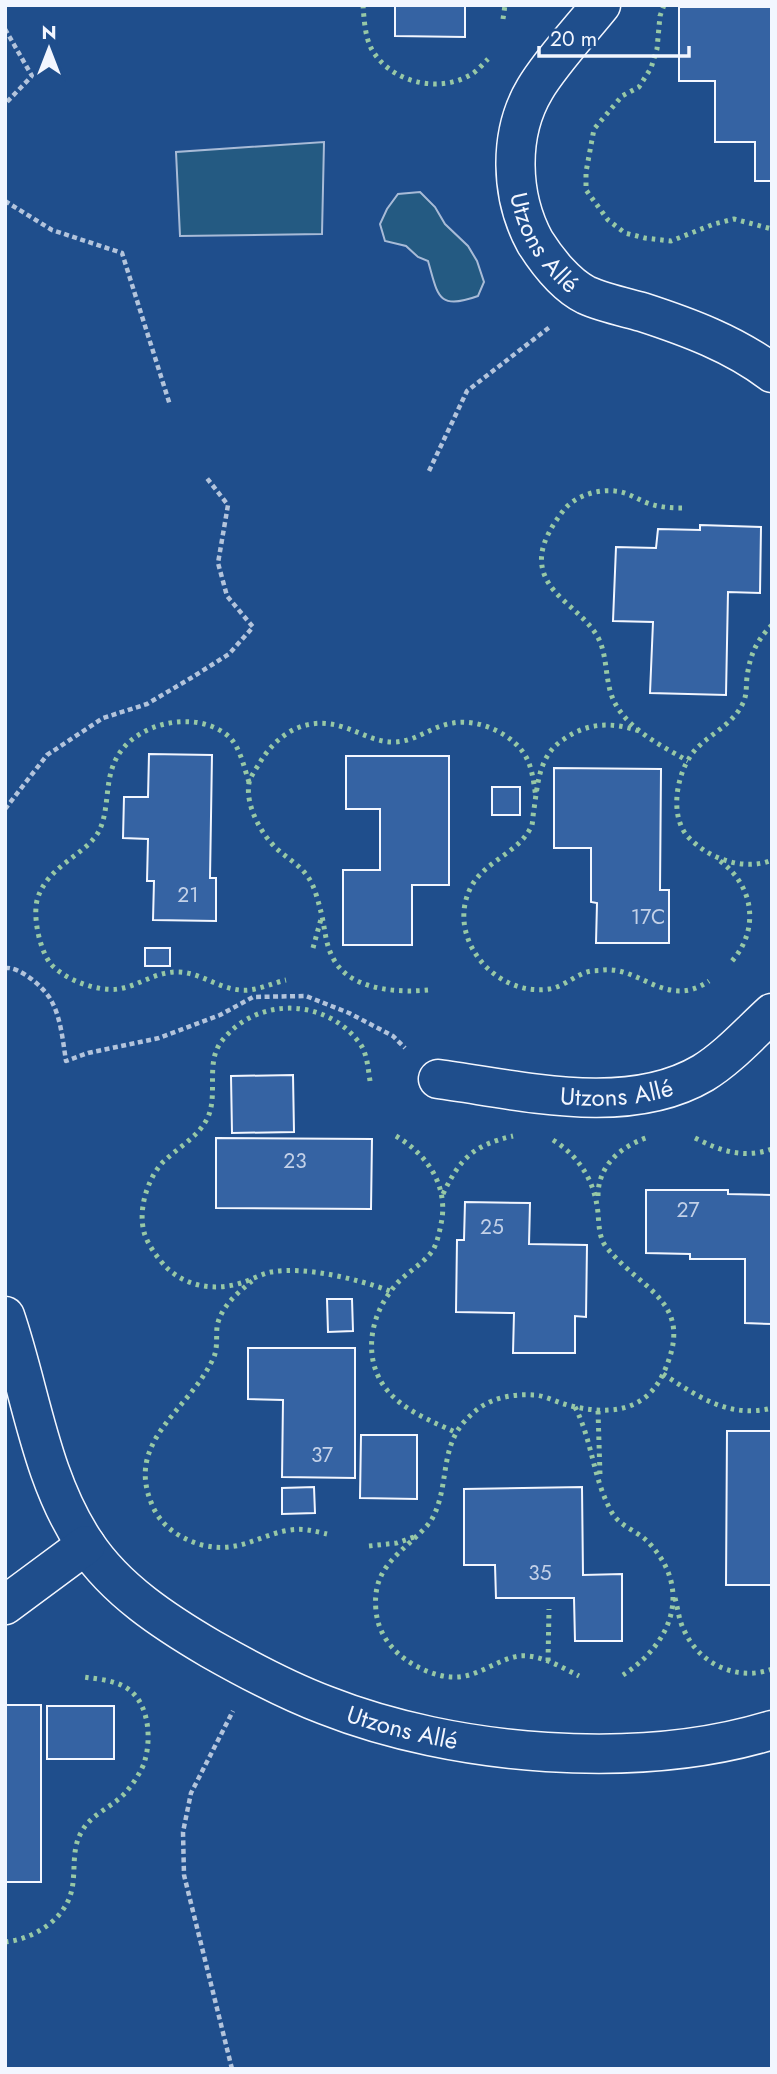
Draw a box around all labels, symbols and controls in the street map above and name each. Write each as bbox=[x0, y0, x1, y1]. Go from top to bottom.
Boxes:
north arrow bbox=[14, 14, 84, 84]
scale bar bbox=[539, 14, 690, 58]
text: N bbox=[41, 19, 57, 46]
text: 20 m bbox=[550, 24, 597, 54]
street label: Utzons Allé bbox=[501, 189, 586, 301]
house number: 21 bbox=[177, 880, 199, 910]
house number: 17C bbox=[631, 902, 665, 932]
street label: Utzons Allé bbox=[559, 1070, 677, 1115]
house number: 23 bbox=[283, 1146, 307, 1176]
house number: 27 bbox=[677, 1195, 699, 1225]
house number: 25 bbox=[480, 1212, 504, 1242]
house number: 37 bbox=[311, 1440, 333, 1470]
house number: 35 bbox=[528, 1558, 552, 1588]
street label: Utzons Allé bbox=[342, 1696, 461, 1758]

